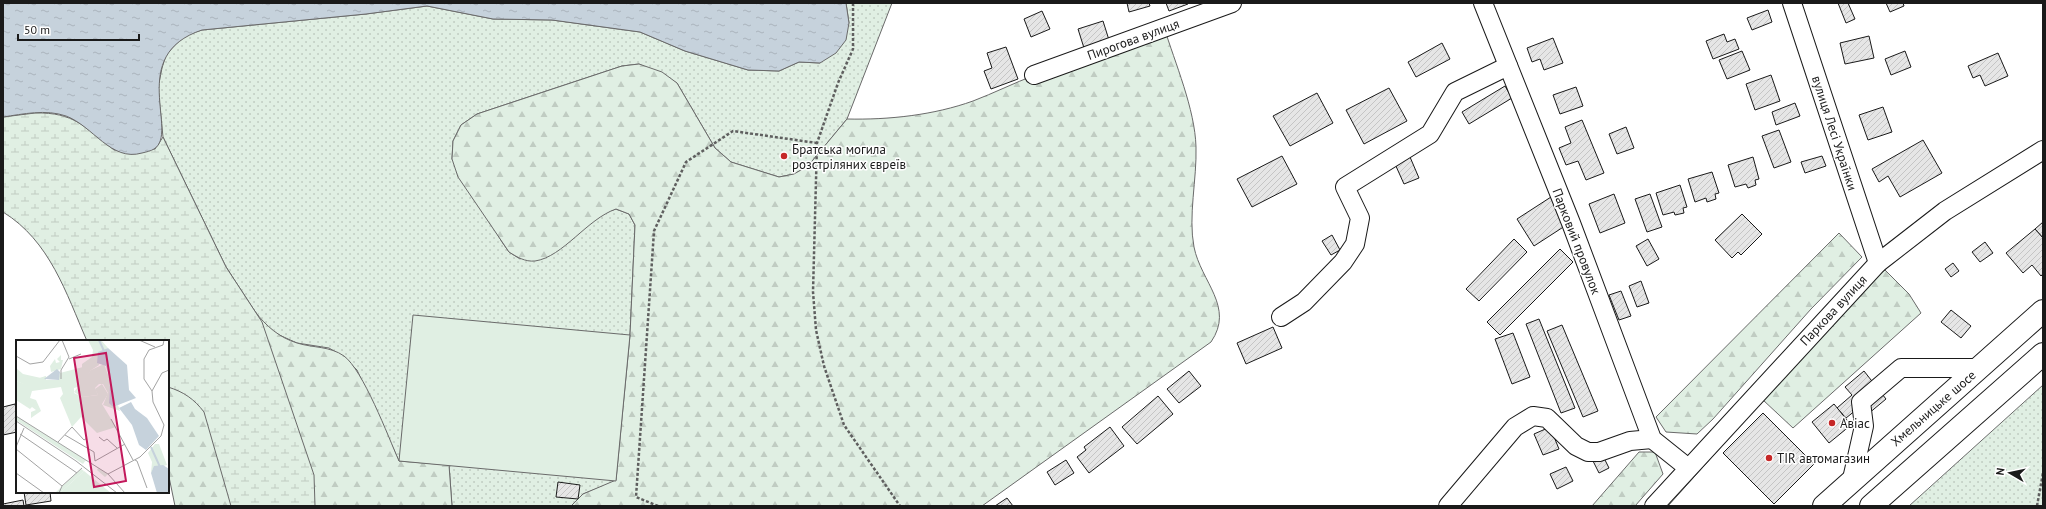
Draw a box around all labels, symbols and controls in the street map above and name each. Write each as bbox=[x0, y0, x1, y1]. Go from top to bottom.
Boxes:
street label: Пирогова вулиця bbox=[1085, 15, 1182, 64]
scale bar bbox=[18, 16, 139, 42]
text: 50 m bbox=[24, 22, 50, 37]
street label: вулиця Лесі Українки bbox=[1808, 74, 1861, 193]
place label: Братська могила розстріляних євреїв bbox=[792, 141, 906, 173]
marker: Братська могила розстріляних євреїв bbox=[779, 151, 789, 161]
street label: Парковий провулок bbox=[1548, 186, 1605, 297]
street label: Паркова вулиця bbox=[1796, 271, 1871, 349]
inset map bbox=[16, 340, 169, 493]
street label: Хмельницьке шосе bbox=[1887, 367, 1979, 450]
place label: Авіас bbox=[1840, 415, 1870, 432]
marker: Авіас bbox=[1827, 418, 1837, 428]
place label: TIR автомагазин bbox=[1777, 450, 1870, 467]
marker: TIR автомагазин bbox=[1764, 453, 1774, 463]
north arrow bbox=[1990, 453, 2030, 493]
text: N bbox=[1993, 467, 2008, 476]

